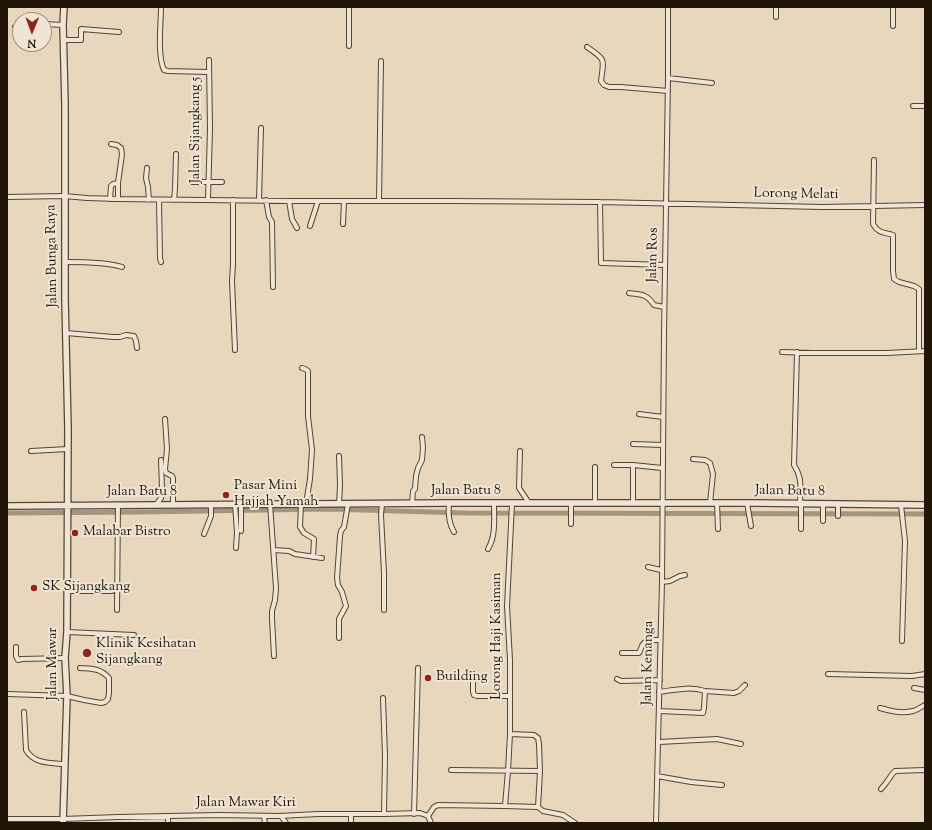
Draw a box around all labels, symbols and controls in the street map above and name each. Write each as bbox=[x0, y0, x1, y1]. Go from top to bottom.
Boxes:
north arrow bbox=[12, 12, 52, 52]
text: N bbox=[27, 35, 36, 51]
street label: Jalan Sijangkang 5 bbox=[189, 77, 205, 183]
street label: Lorong Melati bbox=[753, 186, 839, 204]
street label: Jalan Bunga Raya bbox=[44, 204, 62, 308]
street label: Jalan Ros bbox=[645, 227, 663, 283]
place label: Pasar Mini Hajjah Yamah bbox=[234, 479, 319, 512]
street label: Jalan Batu 8 bbox=[755, 483, 825, 501]
street label: Jalan Batu 8 bbox=[431, 484, 501, 500]
street label: Jalan Batu 8 bbox=[107, 485, 177, 501]
marker: Pasar Mini Hajjah Yamah bbox=[221, 490, 231, 500]
place label: Malabar Bistro bbox=[83, 525, 171, 541]
marker: Malabar Bistro bbox=[70, 528, 80, 538]
street label: Lorong Haji Kasiman bbox=[490, 572, 506, 700]
place label: SK Sijangkang bbox=[42, 580, 130, 596]
marker: SK Sijangkang bbox=[29, 583, 39, 593]
street label: Jalan Kenanga bbox=[640, 621, 658, 705]
street label: Jalan Mawar bbox=[46, 627, 62, 701]
place label: Klinik Kesihatan Sijangkang bbox=[96, 637, 196, 670]
marker: Klinik Kesihatan Sijangkang bbox=[81, 647, 93, 659]
place label: Building bbox=[436, 670, 487, 686]
marker: Building bbox=[423, 673, 433, 683]
street label: Jalan Mawar Kiri bbox=[196, 796, 296, 812]

